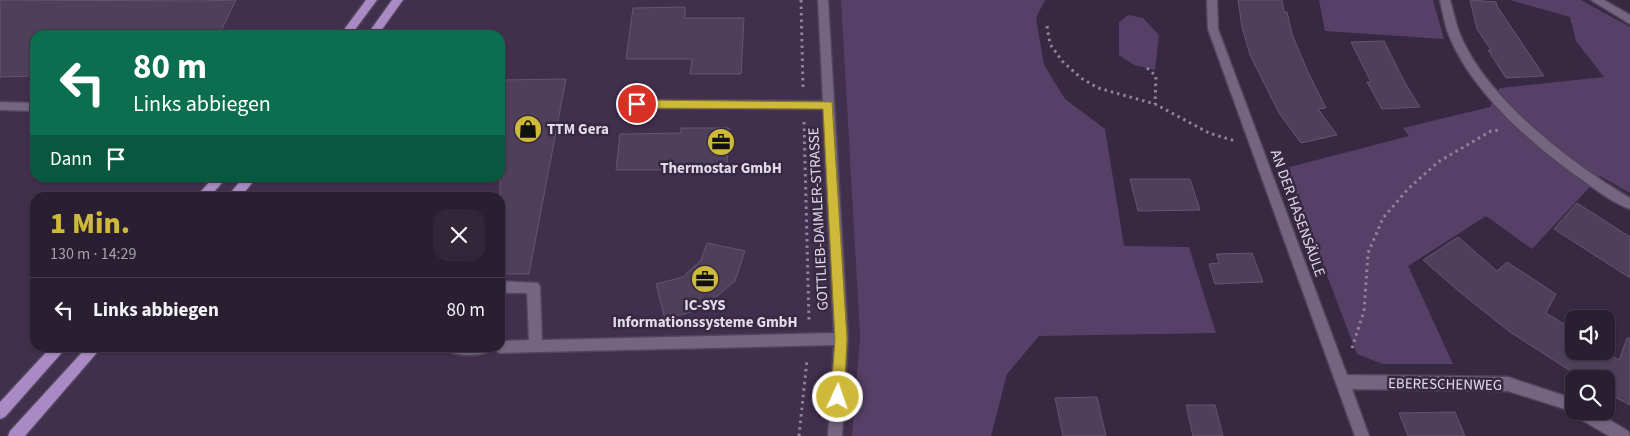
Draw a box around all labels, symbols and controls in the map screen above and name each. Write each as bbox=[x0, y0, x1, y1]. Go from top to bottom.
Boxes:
text: 80 m bbox=[133, 42, 207, 92]
icon: left bbox=[50, 50, 115, 115]
pin bbox=[616, 83, 658, 125]
text: Links abbiegen bbox=[133, 88, 271, 120]
icon: arrive bbox=[623, 90, 651, 118]
shop icon: TTM Gera bbox=[513, 114, 543, 144]
place label: TTM Gera bbox=[547, 119, 609, 140]
office icon: Thermostar GmbH bbox=[706, 127, 736, 157]
street label: GOTTLIEB-DAIMLER-STRASSE bbox=[803, 127, 834, 311]
icon: arrive bbox=[102, 145, 130, 173]
text: Dann bbox=[50, 146, 92, 173]
street label: AN DER HASENSÄULE bbox=[1265, 147, 1330, 280]
place label: Thermostar GmbH bbox=[660, 158, 782, 179]
text: 1 Min. bbox=[50, 202, 130, 245]
button: close bbox=[433, 209, 485, 261]
text: 130 m · 14:29 bbox=[50, 243, 137, 265]
office icon: IC-SYS Informationssysteme GmbH bbox=[690, 264, 720, 294]
place label: IC-SYS Informationssysteme GmbH bbox=[612, 295, 798, 333]
icon: left bbox=[50, 296, 78, 324]
text: Links abbiegen bbox=[93, 297, 219, 324]
text: 80 m bbox=[447, 297, 485, 324]
map controls bbox=[1565, 310, 1615, 420]
button: sound bbox=[1565, 310, 1615, 360]
position arrow bbox=[811, 370, 863, 422]
button: search bbox=[1565, 370, 1615, 420]
street label: EBERESCHENWEG bbox=[1388, 373, 1502, 396]

